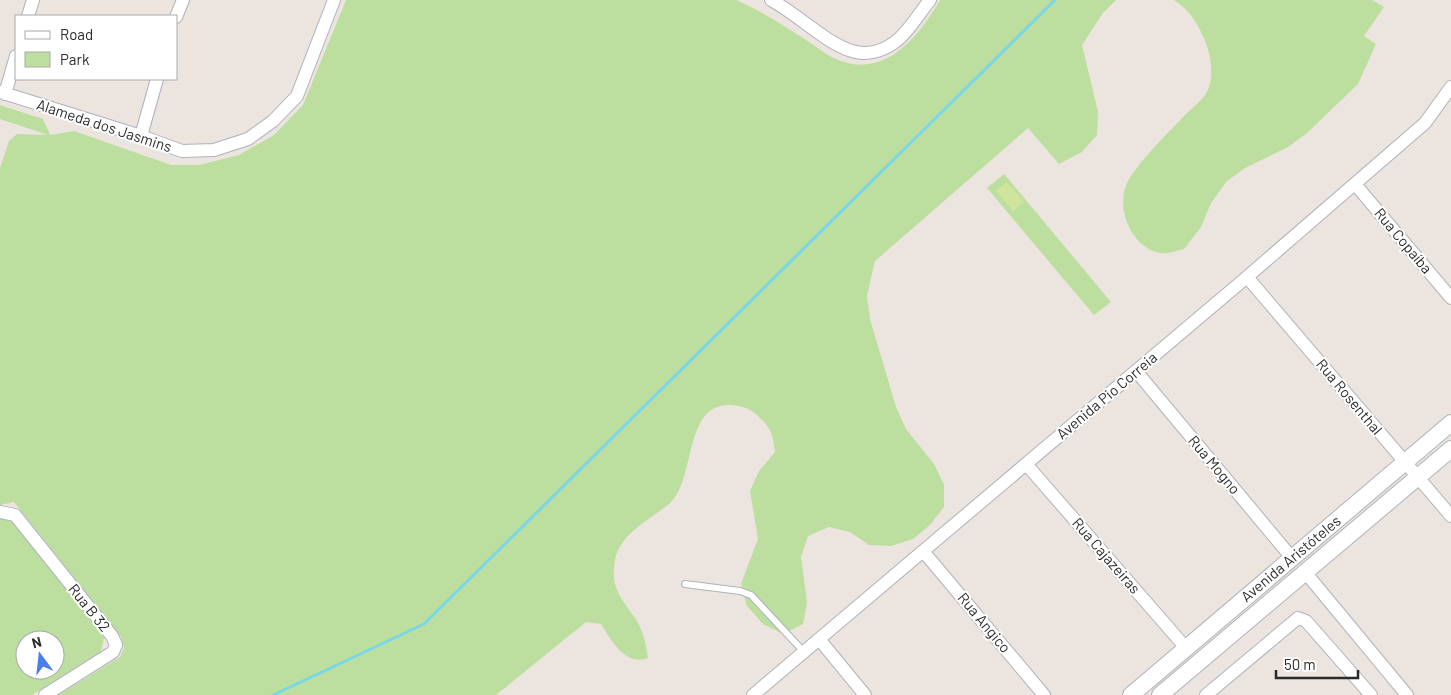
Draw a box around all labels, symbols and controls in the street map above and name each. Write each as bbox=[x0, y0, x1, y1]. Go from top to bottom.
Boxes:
legend bbox=[15, 15, 178, 80]
text: Road bbox=[60, 25, 93, 43]
text: Park bbox=[60, 50, 90, 68]
street label: Alameda dos Jasmins bbox=[34, 95, 174, 155]
street label: Rua Copaíba bbox=[1371, 204, 1436, 277]
street label: Avenida Pio Correia bbox=[1052, 348, 1160, 443]
street label: Rua Rosenthal bbox=[1313, 355, 1387, 438]
street label: Rua Mogno bbox=[1185, 431, 1244, 497]
street label: Avenida Aristóteles bbox=[1237, 511, 1344, 605]
street label: Rua Cajazeiras bbox=[1069, 514, 1145, 597]
street label: Rua B 32 bbox=[65, 580, 114, 635]
street label: Rua Angico bbox=[954, 589, 1015, 656]
north arrow bbox=[15, 630, 65, 680]
text: N bbox=[30, 633, 43, 651]
scale bar bbox=[1276, 648, 1358, 680]
text: 50 m bbox=[1284, 655, 1316, 673]

